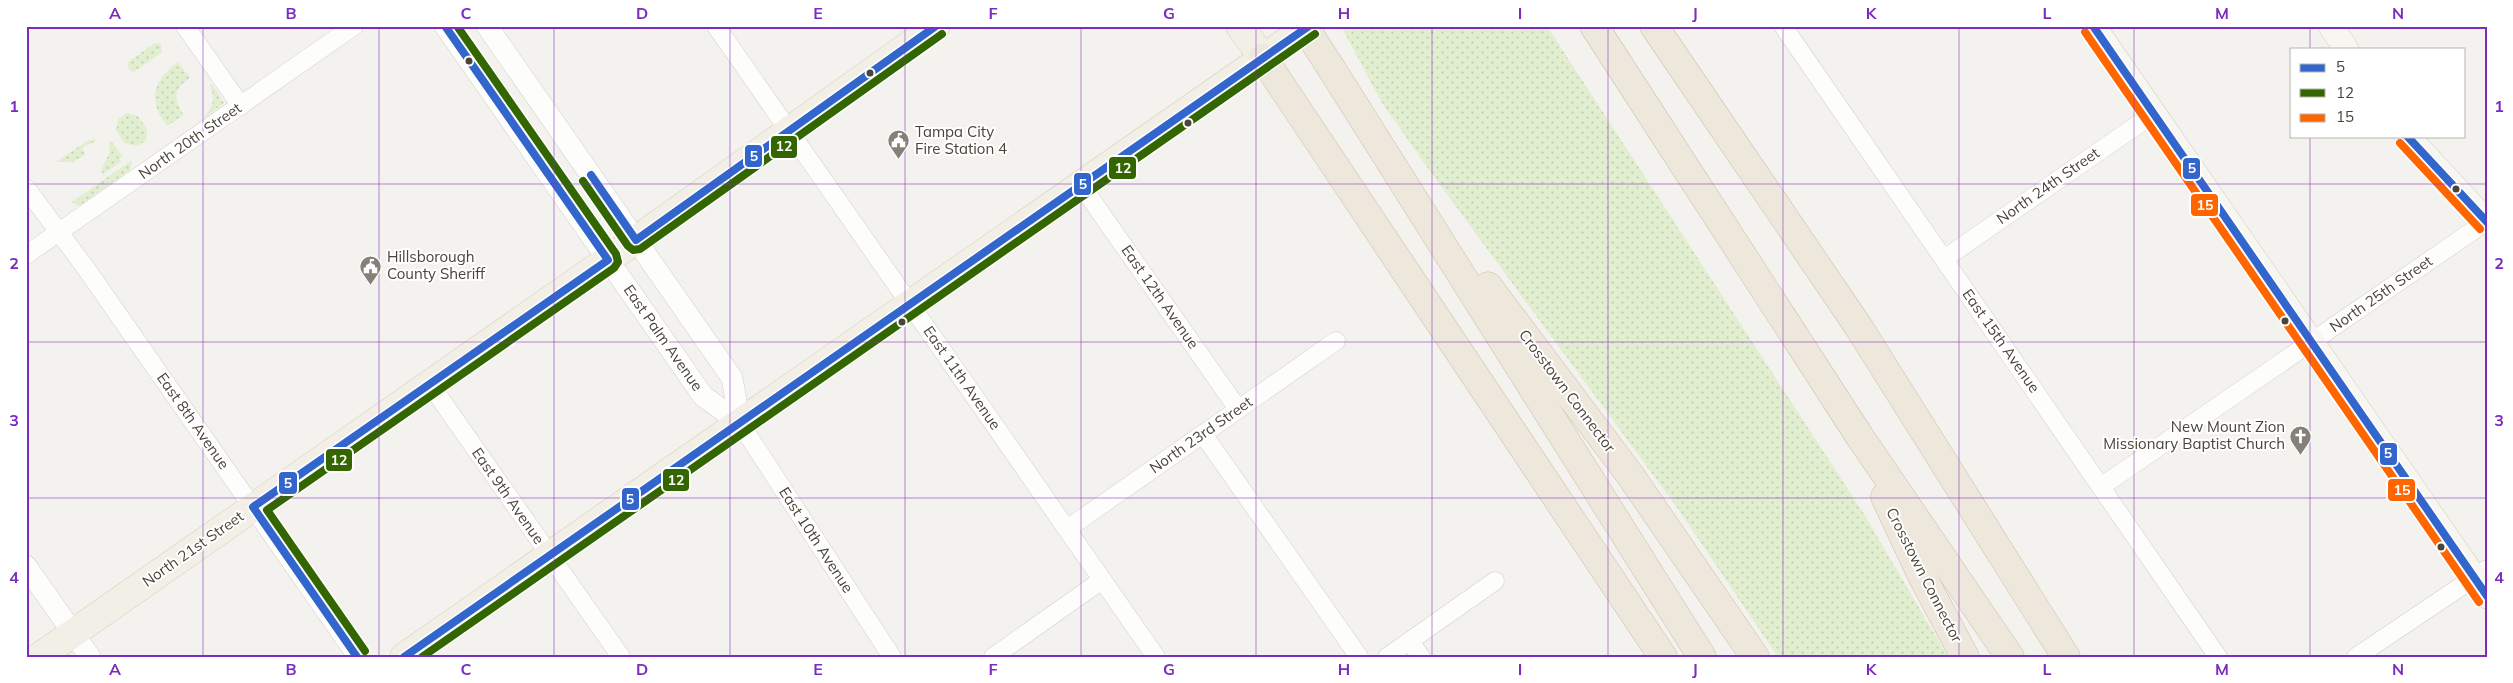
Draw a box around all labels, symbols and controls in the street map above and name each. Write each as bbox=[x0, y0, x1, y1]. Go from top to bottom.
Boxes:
text: A bbox=[109, 3, 121, 23]
text: B bbox=[285, 3, 297, 23]
text: C bbox=[461, 3, 472, 23]
text: D bbox=[636, 3, 648, 23]
text: E bbox=[813, 3, 823, 23]
text: F bbox=[988, 3, 998, 23]
text: G bbox=[1163, 3, 1175, 23]
text: H bbox=[1338, 3, 1350, 23]
text: I bbox=[1518, 3, 1522, 23]
text: J bbox=[1692, 3, 1698, 23]
text: K bbox=[1866, 3, 1878, 23]
text: L bbox=[2043, 3, 2052, 23]
text: M bbox=[2215, 3, 2229, 23]
text: N bbox=[2392, 3, 2404, 23]
legend bbox=[2290, 48, 2466, 138]
unlabelled marker bbox=[464, 56, 474, 66]
text: 5 bbox=[2336, 57, 2345, 76]
unlabelled marker bbox=[865, 68, 875, 78]
text: 12 bbox=[2336, 83, 2354, 102]
text: 1 bbox=[9, 96, 19, 116]
text: 1 bbox=[2494, 96, 2504, 116]
street label: North 20th Street bbox=[135, 98, 245, 183]
text: 15 bbox=[2336, 107, 2354, 126]
unlabelled marker bbox=[1183, 118, 1193, 128]
place label: Tampa City Fire Station 4 bbox=[915, 122, 1007, 158]
public building icon: Tampa City Fire Station 4 bbox=[887, 129, 911, 160]
line badge: 12 bbox=[770, 135, 798, 159]
text: 12 bbox=[776, 137, 792, 155]
street label: North 24th Street bbox=[1993, 143, 2103, 228]
line badge: 5 bbox=[744, 144, 763, 168]
text: 5 bbox=[750, 147, 758, 165]
line badge: 12 bbox=[1108, 156, 1137, 180]
line badge: 5 bbox=[2182, 157, 2201, 180]
text: 12 bbox=[1115, 159, 1131, 177]
text: 5 bbox=[2188, 159, 2196, 177]
line badge: 5 bbox=[1073, 172, 1092, 196]
text: 5 bbox=[1079, 175, 1087, 193]
unlabelled marker bbox=[2451, 184, 2461, 194]
line badge: 15 bbox=[2190, 193, 2219, 217]
text: 15 bbox=[2197, 196, 2213, 214]
street label: East 12th Avenue bbox=[1118, 241, 1203, 352]
place label: Hillsborough County Sheriff bbox=[387, 247, 486, 283]
street label: North 25th Street bbox=[2326, 251, 2436, 336]
text: 2 bbox=[9, 253, 19, 273]
text: 2 bbox=[2494, 253, 2504, 273]
public building icon: Hillsborough County Sheriff bbox=[359, 254, 383, 285]
street label: East Palm Avenue bbox=[620, 281, 707, 395]
street label: East 15th Avenue bbox=[1959, 285, 2044, 396]
unlabelled marker bbox=[2280, 316, 2290, 326]
unlabelled marker bbox=[897, 317, 907, 327]
street label: East 11th Avenue bbox=[920, 322, 1005, 433]
street label: Crosstown Connector bbox=[1515, 325, 1620, 456]
street label: East 8th Avenue bbox=[153, 369, 234, 473]
street label: North 23rd Street bbox=[1146, 392, 1256, 477]
text: 3 bbox=[9, 410, 19, 430]
text: 3 bbox=[2494, 410, 2504, 430]
place label: New Mount Zion Missionary Baptist Church bbox=[2103, 417, 2285, 453]
church icon: New Mount Zion Missionary Baptist Church bbox=[2289, 424, 2313, 455]
line badge: 5 bbox=[2379, 442, 2398, 466]
street label: East 9th Avenue bbox=[468, 444, 549, 548]
text: 5 bbox=[2384, 444, 2392, 462]
line badge: 12 bbox=[325, 448, 353, 472]
text: 12 bbox=[331, 451, 347, 469]
line badge: 12 bbox=[662, 468, 690, 492]
line badge: 5 bbox=[278, 471, 298, 495]
text: 12 bbox=[668, 471, 684, 489]
text: 5 bbox=[284, 474, 292, 492]
line badge: 15 bbox=[2387, 478, 2416, 502]
text: 15 bbox=[2394, 481, 2410, 499]
street label: East 10th Avenue bbox=[775, 483, 858, 596]
line badge: 5 bbox=[621, 487, 640, 511]
text: 5 bbox=[626, 490, 634, 508]
street label: Crosstown Connector bbox=[1882, 504, 1967, 646]
street label: North 21st Street bbox=[138, 507, 247, 591]
unlabelled marker bbox=[2436, 542, 2446, 552]
text: 4 bbox=[9, 567, 19, 587]
text: 4 bbox=[2494, 567, 2504, 587]
text: A bbox=[109, 659, 121, 679]
text: B bbox=[285, 659, 297, 679]
text: C bbox=[461, 659, 472, 679]
text: D bbox=[636, 659, 648, 679]
text: E bbox=[813, 659, 823, 679]
text: F bbox=[988, 659, 998, 679]
text: G bbox=[1163, 659, 1175, 679]
text: H bbox=[1338, 659, 1350, 679]
text: I bbox=[1518, 659, 1522, 679]
text: J bbox=[1692, 659, 1698, 679]
text: K bbox=[1866, 659, 1878, 679]
text: L bbox=[2043, 659, 2052, 679]
text: M bbox=[2215, 659, 2229, 679]
text: N bbox=[2392, 659, 2404, 679]

